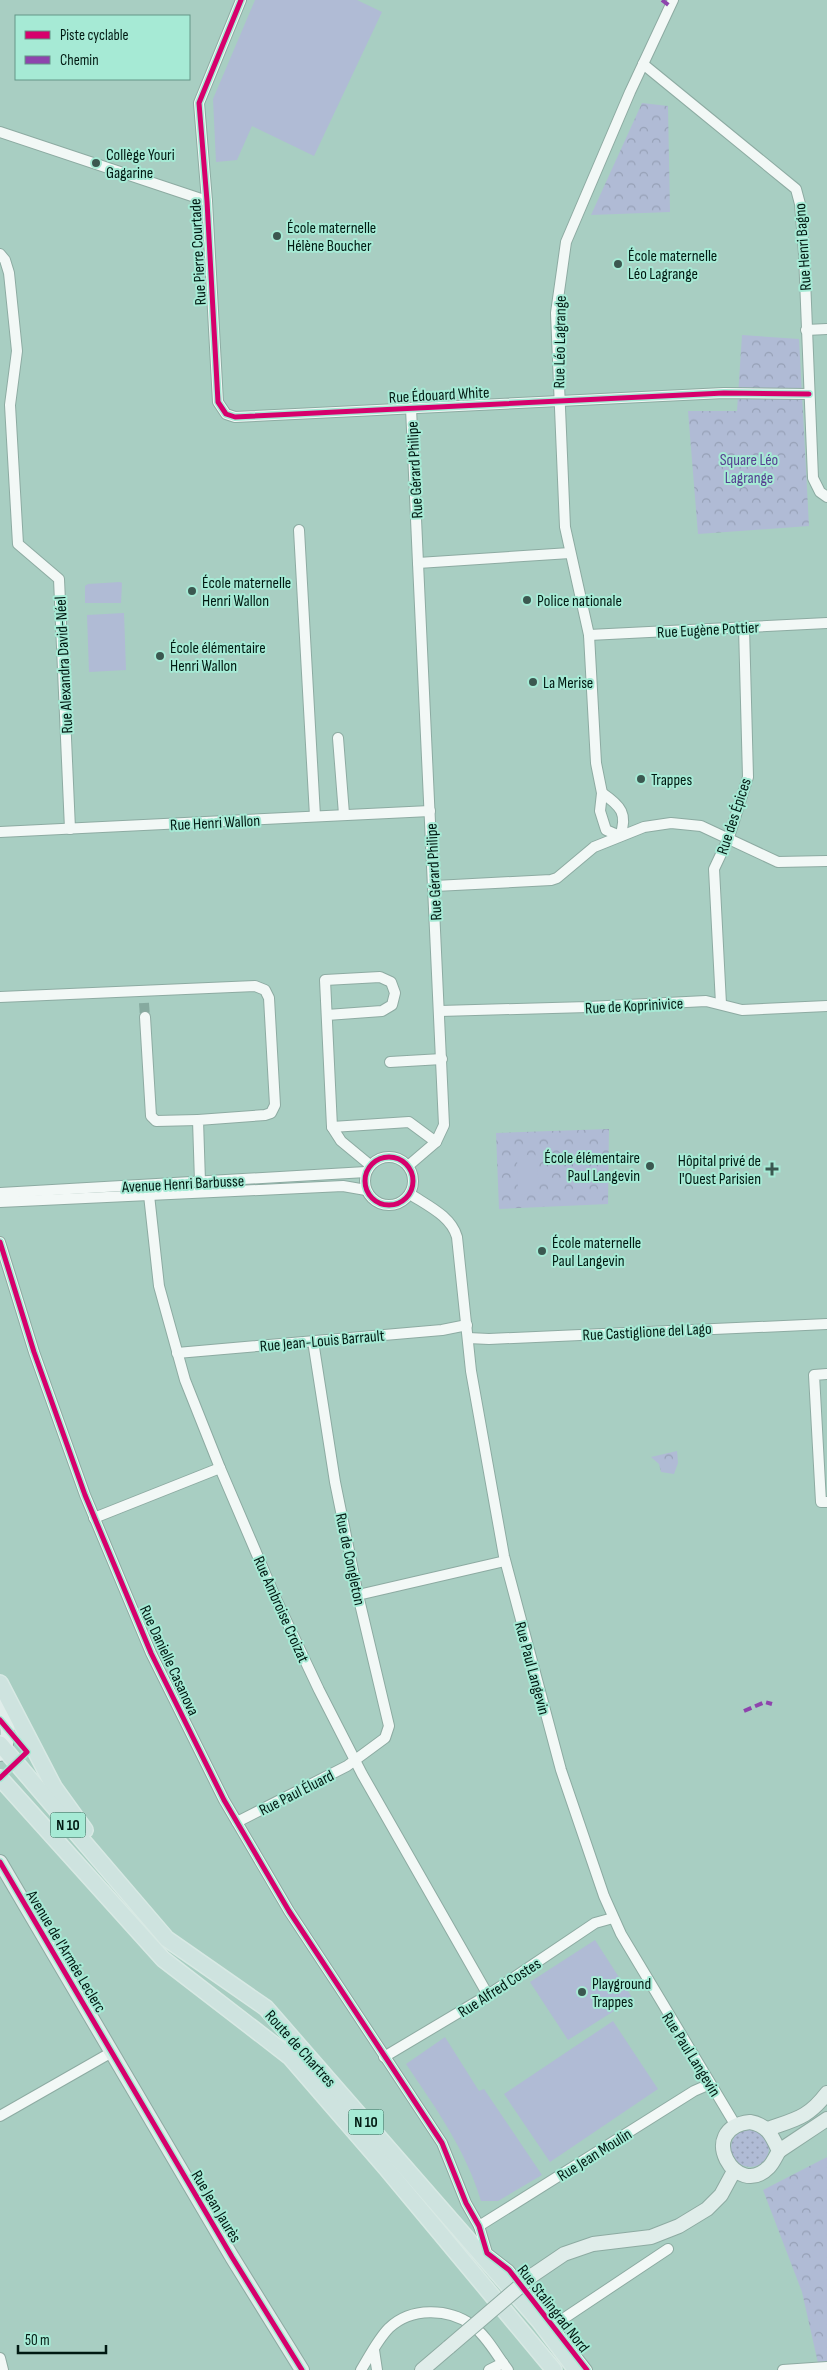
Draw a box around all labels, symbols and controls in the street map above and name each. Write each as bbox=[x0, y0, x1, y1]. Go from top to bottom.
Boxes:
legend bbox=[15, 15, 190, 80]
text: Piste cyclable bbox=[60, 26, 129, 45]
text: Chemin bbox=[60, 51, 99, 70]
place label: Collège Youri Gagarine bbox=[106, 146, 175, 183]
marker: Collège Youri Gagarine bbox=[90, 157, 102, 169]
street label: Rue Pierre Courtade bbox=[186, 198, 211, 306]
street label: Rue Henri Bagno bbox=[791, 202, 816, 291]
place label: École maternelle Hélène Boucher bbox=[287, 219, 376, 256]
marker: École maternelle Hélène Boucher bbox=[271, 230, 283, 242]
place label: École maternelle Léo Lagrange bbox=[628, 247, 717, 284]
marker: École maternelle Léo Lagrange bbox=[612, 258, 624, 270]
street label: Rue Léo Lagrange bbox=[550, 295, 571, 389]
street label: Rue Édouard White bbox=[388, 383, 490, 408]
street label: Rue Gérard Philipe bbox=[403, 421, 428, 519]
park label: Square Léo Lagrange bbox=[720, 451, 778, 488]
place label: École maternelle Henri Wallon bbox=[202, 574, 291, 611]
marker: École maternelle Henri Wallon bbox=[186, 585, 198, 597]
place label: Police nationale bbox=[537, 592, 622, 611]
marker: Police nationale bbox=[521, 594, 533, 606]
street label: Rue Alexandra David-Néel bbox=[51, 596, 78, 734]
street label: Rue Eugène Pottier bbox=[657, 618, 760, 643]
place label: École élémentaire Henri Wallon bbox=[170, 639, 266, 676]
marker: École élémentaire Henri Wallon bbox=[154, 650, 166, 662]
place label: La Merise bbox=[543, 674, 593, 693]
marker: La Merise bbox=[527, 676, 539, 688]
place label: Trappes bbox=[651, 771, 692, 790]
marker: Trappes bbox=[635, 773, 647, 785]
street label: Rue des Épices bbox=[713, 776, 756, 857]
street label: Rue Henri Wallon bbox=[170, 812, 261, 835]
street label: Rue Gérard Philipe bbox=[422, 823, 447, 921]
street label: Rue de Koprinivice bbox=[585, 994, 684, 1019]
place label: École élémentaire Paul Langevin bbox=[544, 1149, 640, 1186]
place label: Hôpital privé de l'Ouest Parisien bbox=[678, 1152, 761, 1189]
marker: École élémentaire Paul Langevin bbox=[644, 1160, 656, 1172]
marker: Hôpital privé de l'Ouest Parisien bbox=[765, 1162, 779, 1176]
street label: Avenue Henri Barbusse bbox=[121, 1172, 245, 1197]
place label: École maternelle Paul Langevin bbox=[552, 1234, 641, 1271]
marker: École maternelle Paul Langevin bbox=[536, 1245, 548, 1257]
street label: Rue Castiglione del Lago bbox=[582, 1320, 712, 1345]
street label: Rue Jean-Louis Barrault bbox=[259, 1327, 385, 1356]
street label: Rue de Congleton bbox=[330, 1511, 369, 1607]
street label: Rue Ambroise Croizat bbox=[249, 1554, 313, 1666]
street label: Rue Danielle Casanova bbox=[135, 1603, 202, 1719]
street label: Rue Paul Langevin bbox=[510, 1620, 553, 1717]
street label: Rue Paul Éluard bbox=[256, 1766, 337, 1820]
road number: N 10 bbox=[50, 1812, 86, 1838]
street label: Avenue de l'Armée Leclerc bbox=[21, 1886, 110, 2016]
street label: Rue Alfred Costes bbox=[455, 1954, 545, 2022]
place label: Playground Trappes bbox=[592, 1975, 651, 2012]
marker: Playground Trappes bbox=[576, 1986, 588, 1998]
street label: Route de Chartres bbox=[260, 2007, 340, 2092]
street label: Rue Paul Langevin bbox=[657, 2009, 724, 2100]
road number: N 10 bbox=[348, 2110, 384, 2134]
street label: Rue Jean Moulin bbox=[554, 2125, 636, 2186]
street label: Rue Jean Jaurès bbox=[187, 2167, 245, 2247]
street label: Rue Stalingrad Nord bbox=[513, 2261, 593, 2356]
scale bar bbox=[18, 2322, 105, 2354]
text: 50 m bbox=[25, 2331, 50, 2350]

